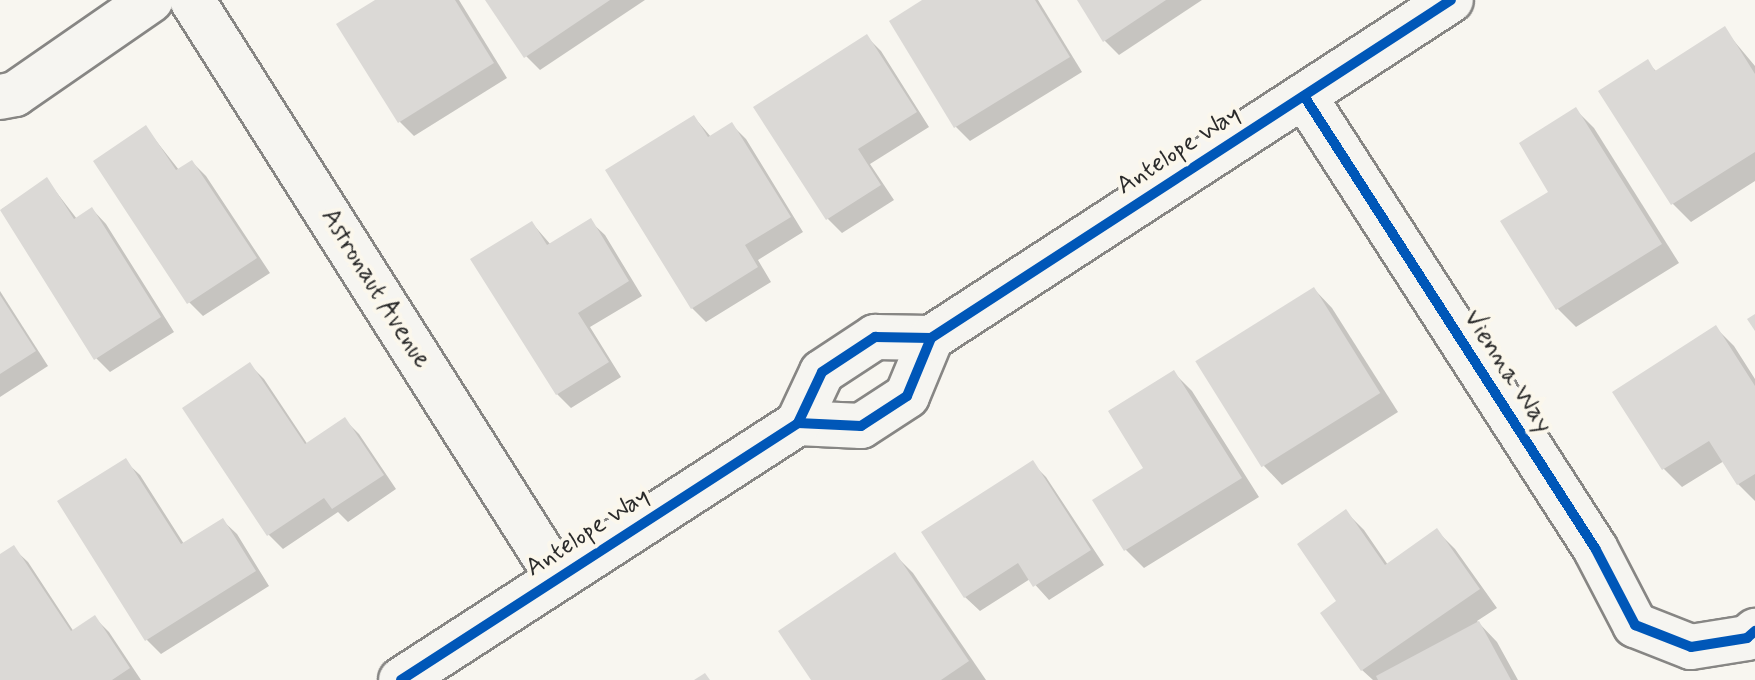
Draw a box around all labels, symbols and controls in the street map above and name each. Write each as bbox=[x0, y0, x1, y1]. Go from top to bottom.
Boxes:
street label: Antelope Way bbox=[1109, 98, 1249, 204]
street label: Astronaut Avenue bbox=[312, 200, 438, 378]
street label: Vienna Way bbox=[1456, 304, 1558, 440]
street label: Antelope Way bbox=[518, 480, 658, 586]

